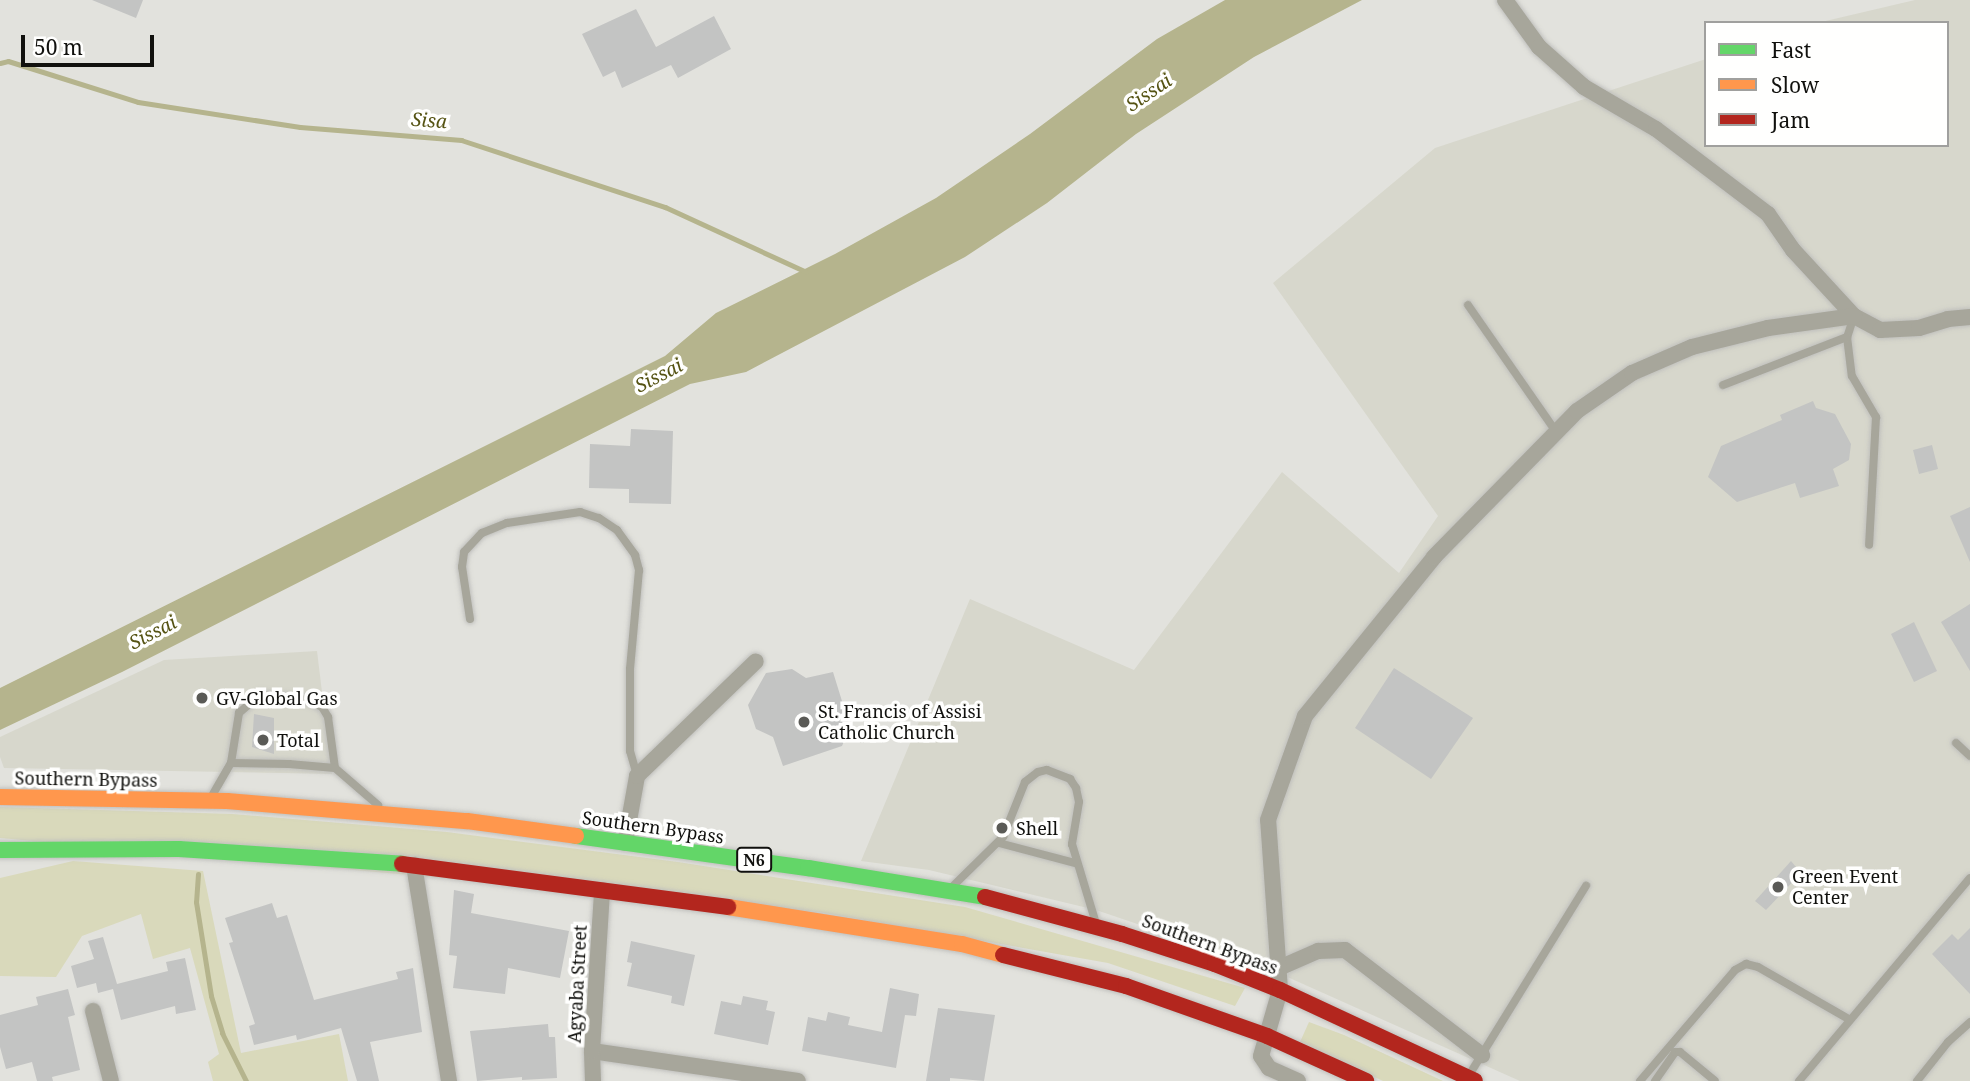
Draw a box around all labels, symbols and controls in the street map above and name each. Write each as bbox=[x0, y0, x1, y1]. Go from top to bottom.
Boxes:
scale bar bbox=[24, 21, 158, 65]
legend bbox=[1704, 21, 1949, 147]
text: 50 m bbox=[34, 33, 83, 61]
text: Fast bbox=[1771, 36, 1811, 64]
water label: Sissai bbox=[1122, 69, 1176, 117]
text: Slow bbox=[1771, 71, 1819, 99]
text: Jam bbox=[1771, 106, 1810, 134]
water label: Sisa bbox=[410, 108, 448, 134]
water label: Sissai bbox=[631, 354, 687, 398]
water label: Sissai bbox=[125, 611, 181, 655]
place label: GV-Global Gas bbox=[216, 687, 338, 709]
marker: GV-Global Gas bbox=[194, 690, 210, 706]
place label: St. Francis of Assisi Catholic Church bbox=[818, 701, 981, 744]
marker: St. Francis of Assisi Catholic Church bbox=[796, 714, 812, 730]
place label: Total bbox=[277, 729, 320, 751]
marker: Total bbox=[255, 732, 271, 748]
street label: Southern Bypass bbox=[14, 767, 158, 791]
street label: Southern Bypass bbox=[581, 806, 725, 848]
place label: Shell bbox=[1016, 817, 1058, 839]
marker: Shell bbox=[994, 820, 1010, 836]
road number: N6 bbox=[735, 848, 773, 873]
place label: Green Event Center bbox=[1792, 866, 1898, 908]
marker: Green Event Center bbox=[1770, 879, 1786, 895]
street label: Southern Bypass bbox=[1139, 909, 1281, 979]
street label: Agyaba Street bbox=[563, 924, 591, 1044]

